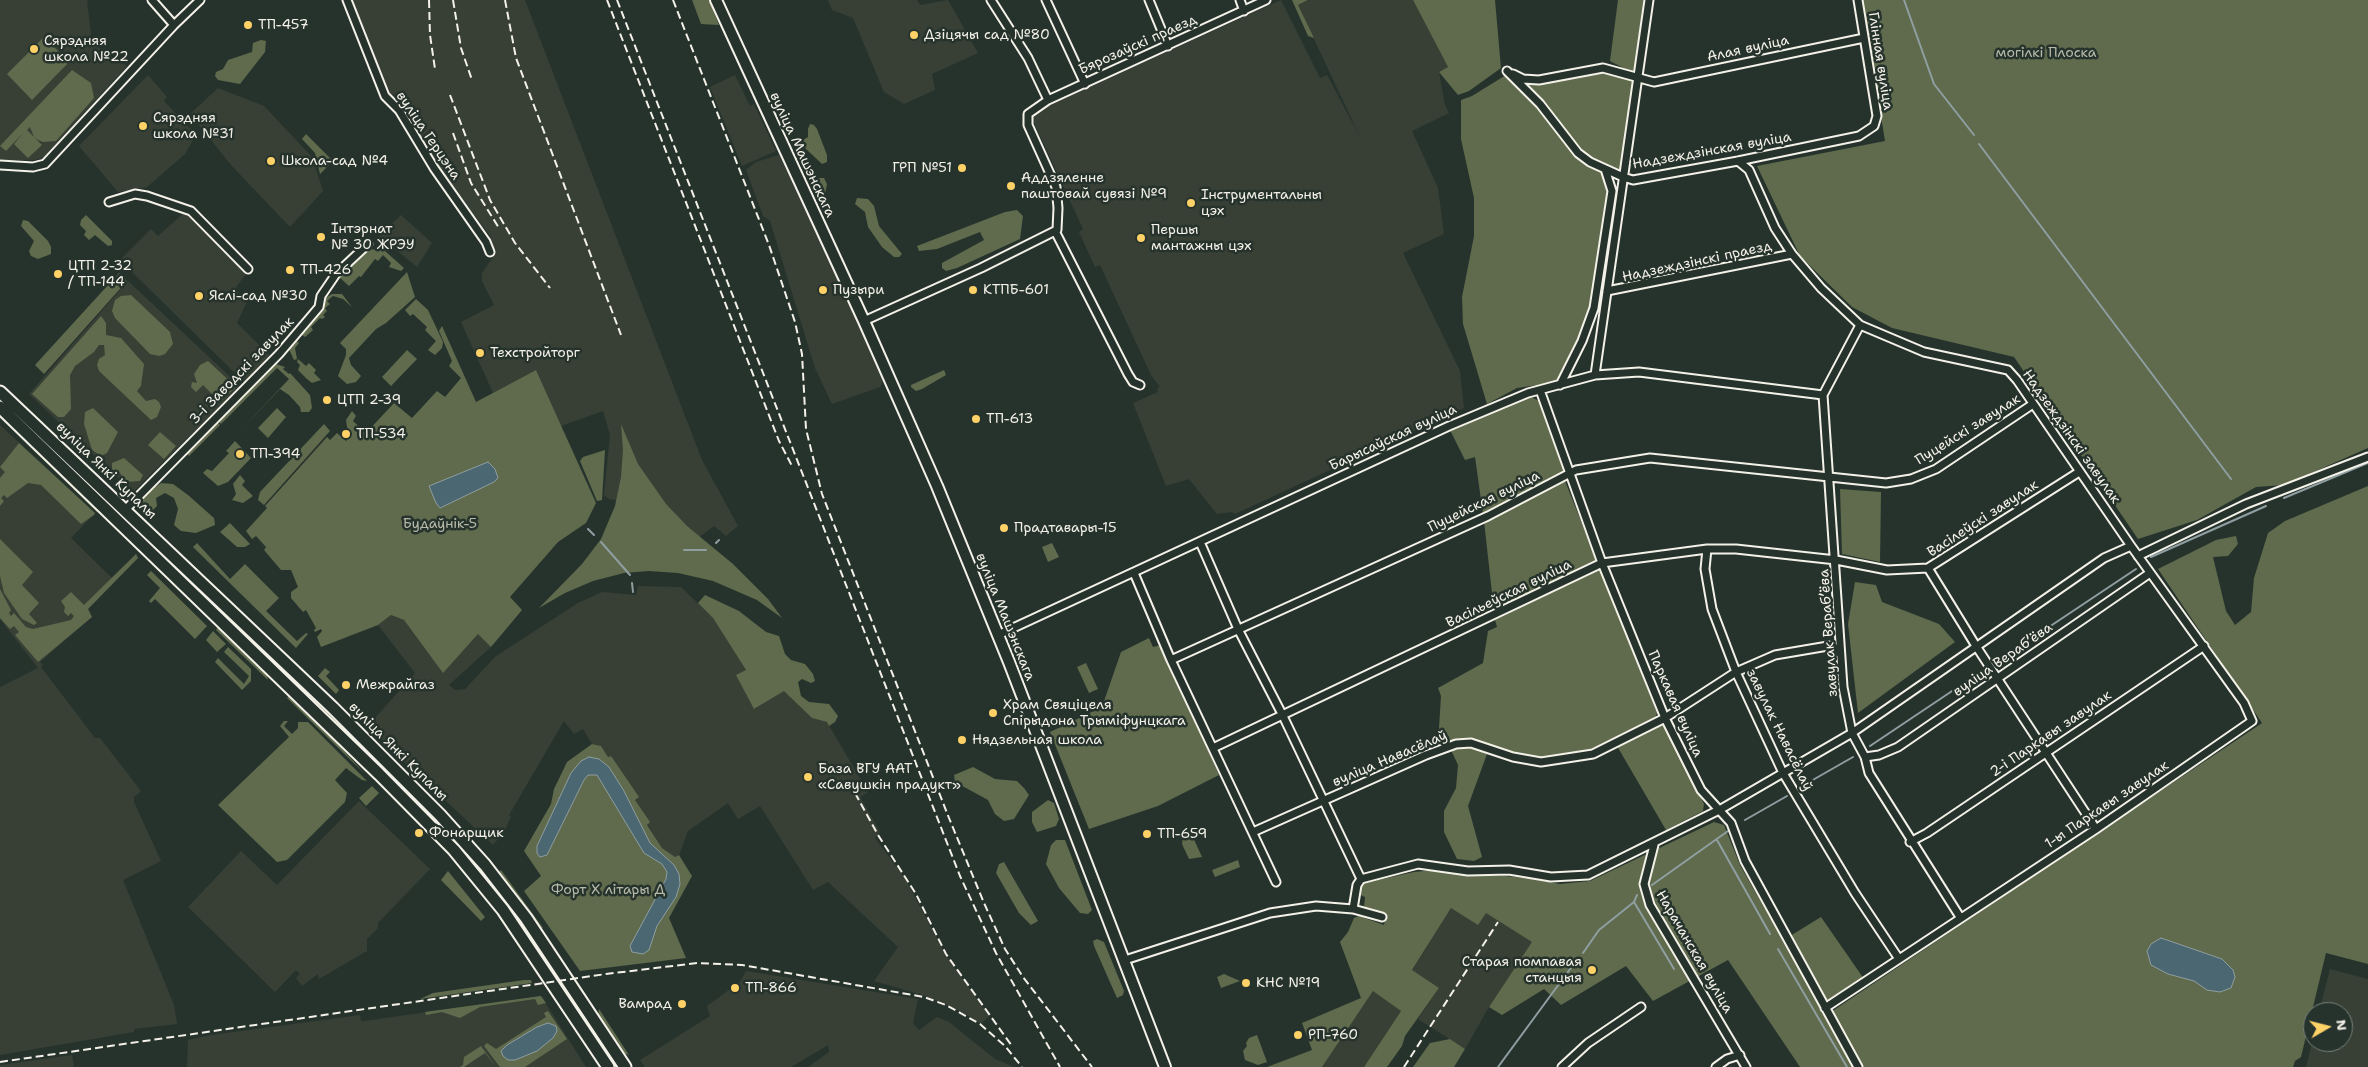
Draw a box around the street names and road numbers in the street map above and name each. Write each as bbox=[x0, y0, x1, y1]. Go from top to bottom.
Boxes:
street label: Бярозаўскі праезд bbox=[1076, 11, 1200, 79]
street label: Глінная вуліца bbox=[1864, 11, 1896, 111]
street label: Алая вуліца bbox=[1705, 32, 1791, 66]
street label: вуліца Герцэна bbox=[392, 89, 464, 183]
street label: вуліца Машэнскага bbox=[766, 90, 838, 220]
street label: Надзеждзінская вуліца bbox=[1631, 129, 1793, 173]
street label: Надзеждзінскі праезд bbox=[1621, 238, 1773, 286]
street label: 3-і Заводскі завулак bbox=[186, 314, 298, 428]
street label: Надзеждзінскі завулак bbox=[2018, 367, 2124, 507]
street label: Пуцейскі завулак bbox=[1912, 391, 2024, 469]
street label: Барысаўская вуліца bbox=[1327, 401, 1459, 475]
street label: вуліца Янкі Купалы bbox=[52, 419, 160, 523]
street label: Пуцейская вуліца bbox=[1425, 468, 1543, 536]
street label: Васілеўскі завулак bbox=[1924, 477, 2042, 561]
street label: вуліца Машэнскага bbox=[972, 551, 1038, 683]
street label: Васільеўская вуліца bbox=[1444, 556, 1574, 632]
street label: завулак Верабʼёва bbox=[1816, 569, 1842, 697]
street label: вуліца Верабʼёва bbox=[1950, 619, 2056, 701]
street label: Паркавая вуліца bbox=[1644, 648, 1706, 760]
street label: завулак Навасёлаў bbox=[1742, 666, 1816, 794]
street label: 2-і Паркавы завулак bbox=[1987, 687, 2115, 781]
street label: вуліца Янкі Купалы bbox=[345, 699, 451, 805]
street label: вуліца Навасёлаў bbox=[1330, 727, 1450, 791]
street label: 1-ы Паркавы завулак bbox=[2042, 757, 2172, 853]
street label: Нарачанская вуліца bbox=[1652, 888, 1736, 1016]

